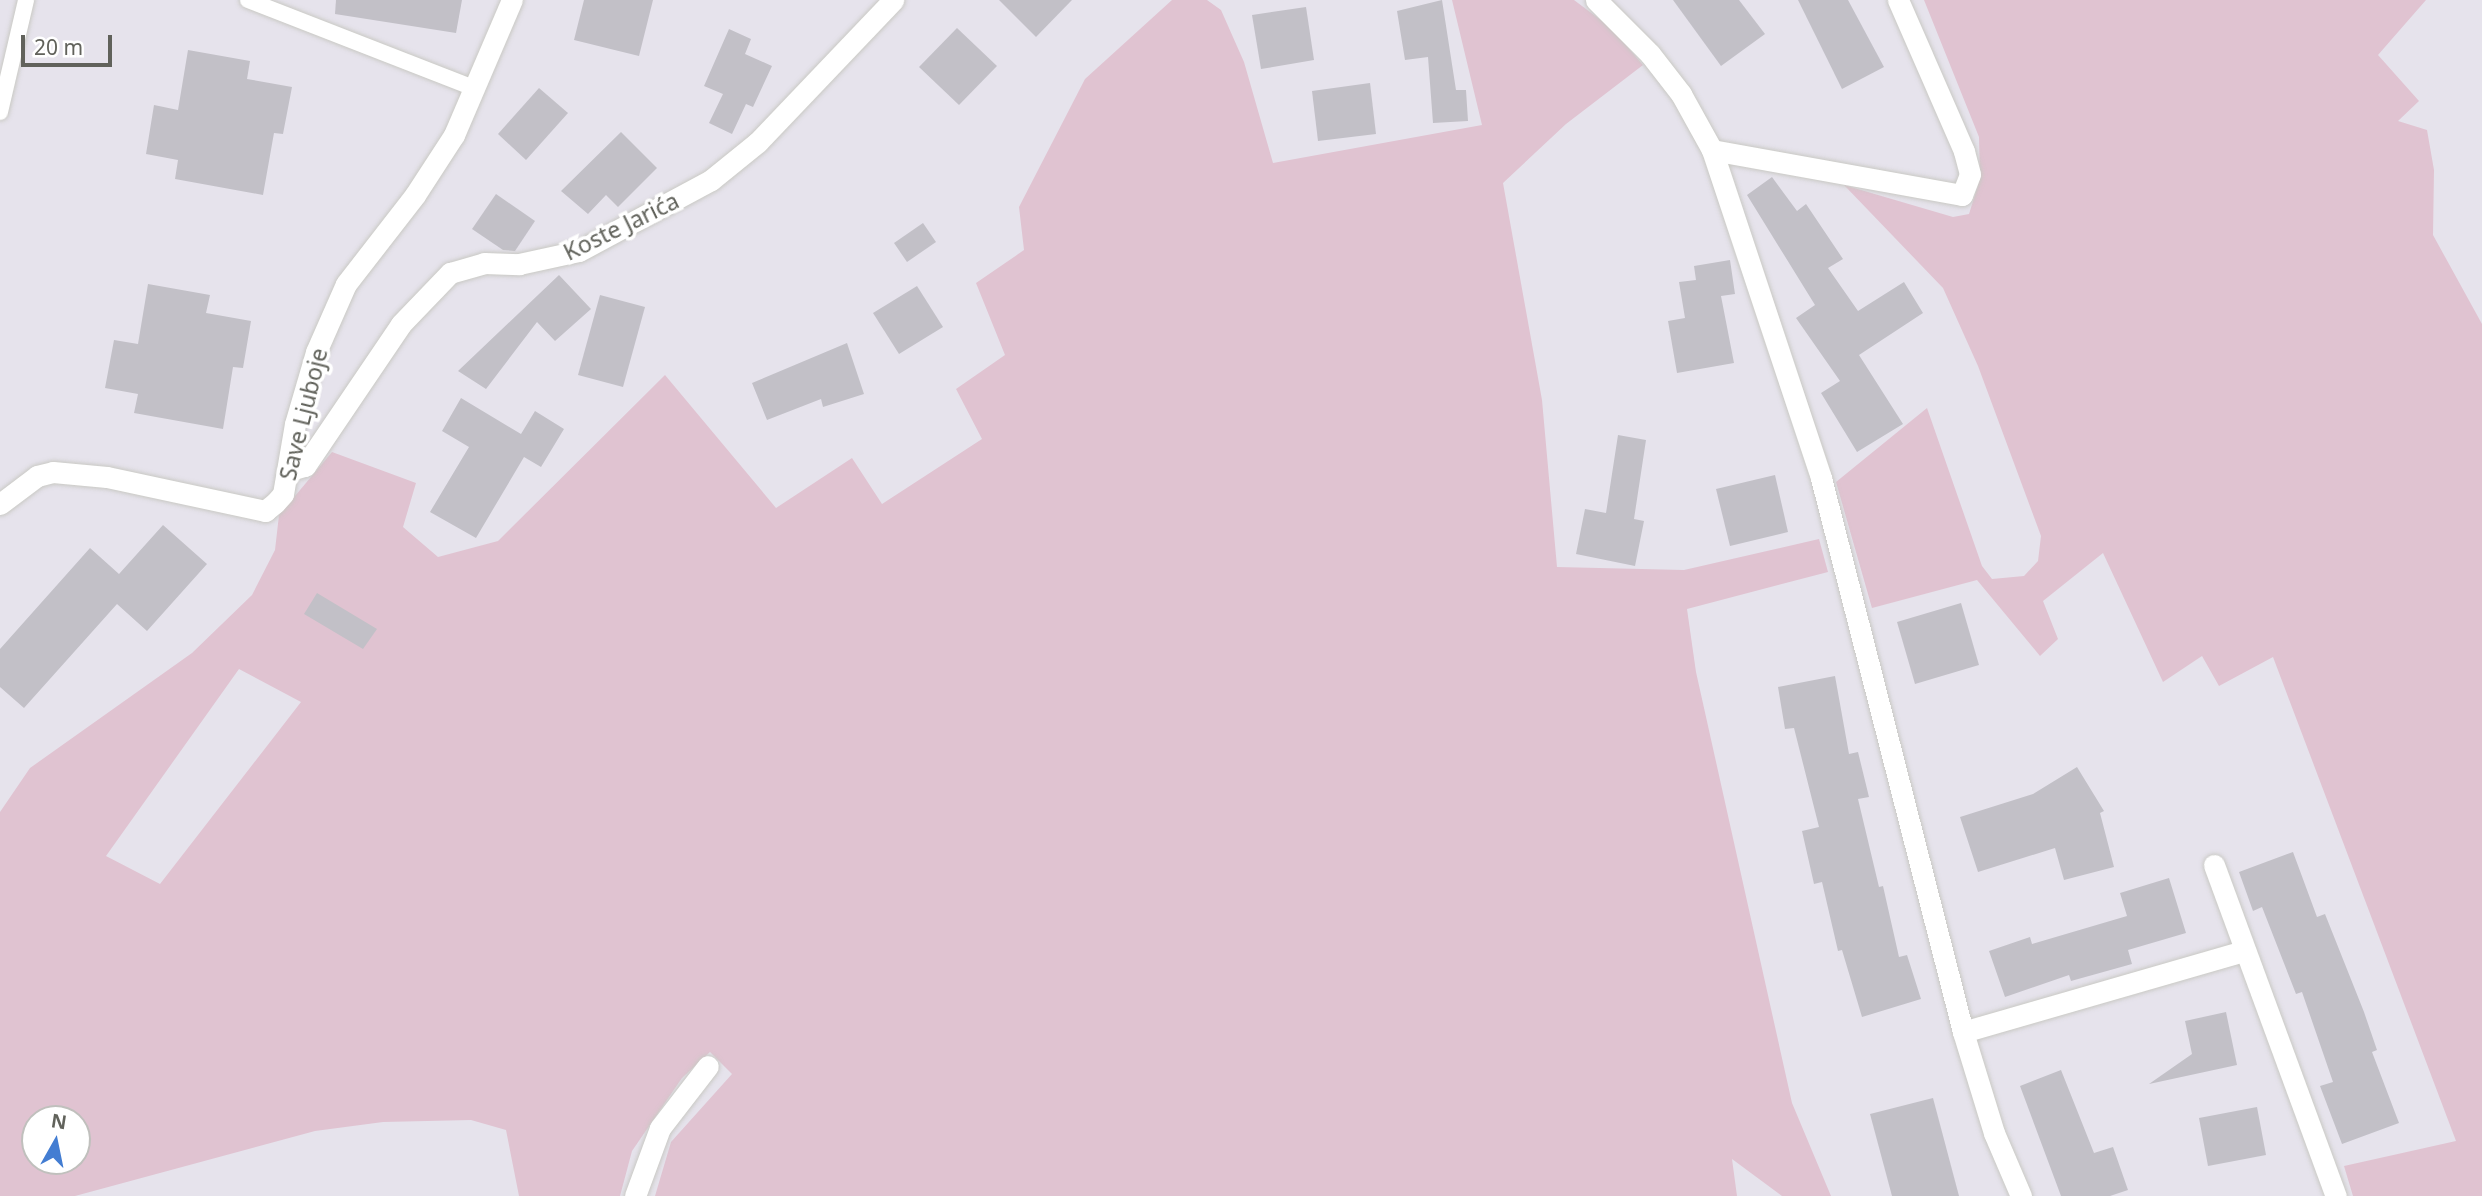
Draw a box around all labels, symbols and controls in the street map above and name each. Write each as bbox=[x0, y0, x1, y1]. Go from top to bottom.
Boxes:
scale bar bbox=[24, 21, 116, 65]
text: 20 m bbox=[34, 33, 83, 61]
street label: Koste Jarića bbox=[559, 186, 683, 266]
street label: Save Ljuboje bbox=[273, 345, 333, 483]
north arrow bbox=[21, 1105, 91, 1175]
text: N bbox=[49, 1107, 69, 1135]

